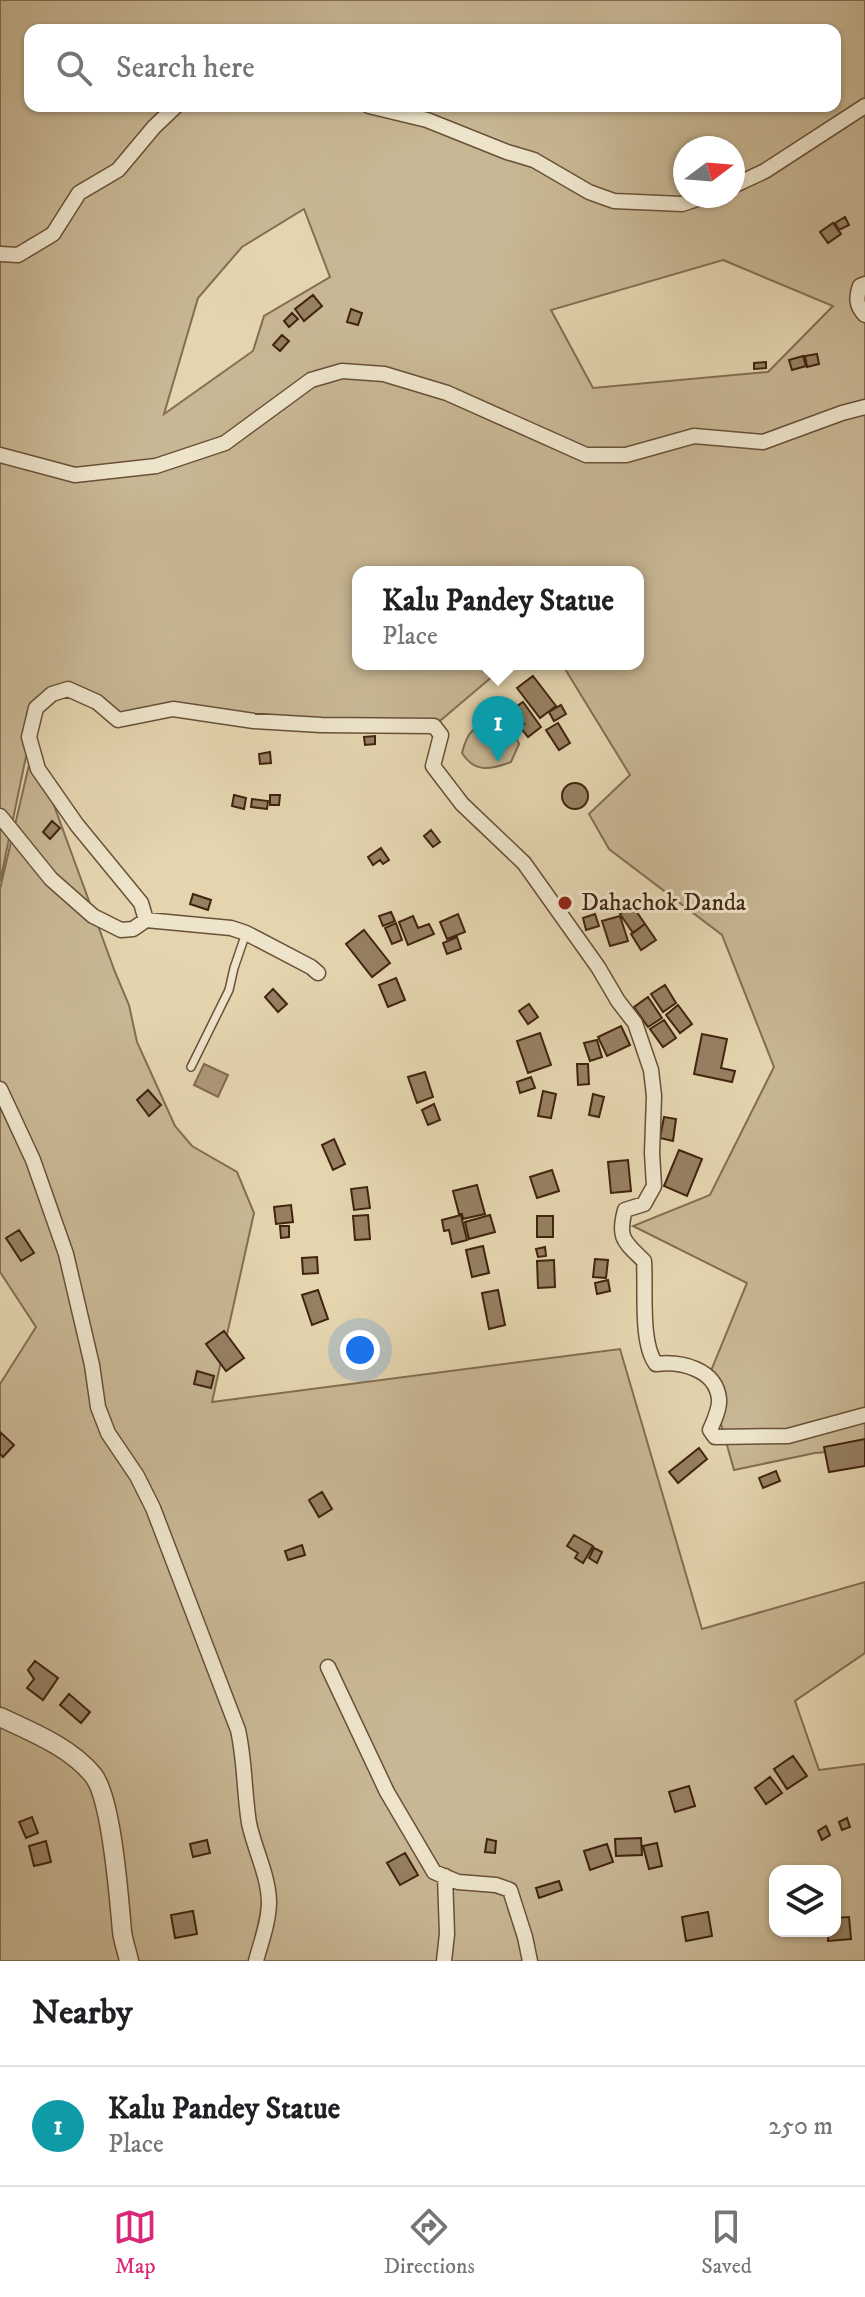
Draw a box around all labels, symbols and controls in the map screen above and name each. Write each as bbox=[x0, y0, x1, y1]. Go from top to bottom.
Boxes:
search box bbox=[24, 24, 841, 112]
icon: search bbox=[52, 46, 96, 90]
text: Search here bbox=[116, 50, 255, 87]
north arrow bbox=[673, 136, 745, 208]
popup bbox=[352, 566, 644, 670]
text: Kalu Pandey Statue bbox=[382, 583, 614, 620]
text: Place bbox=[382, 620, 438, 653]
pin: 1 bbox=[472, 696, 524, 762]
place label: Dahachok Danda bbox=[581, 888, 747, 918]
marker: Dahachok Danda bbox=[556, 894, 574, 912]
your location bbox=[340, 1330, 380, 1370]
map controls bbox=[769, 1865, 841, 1937]
button: layers bbox=[769, 1865, 841, 1937]
text: Nearby bbox=[32, 1992, 133, 2034]
text: Kalu Pandey Statue bbox=[108, 2091, 340, 2128]
text: 1 bbox=[53, 2110, 63, 2143]
text: 250 m bbox=[768, 2110, 833, 2143]
text: Place bbox=[108, 2128, 164, 2161]
tab: Map bbox=[113, 2205, 157, 2280]
tab: Directions bbox=[384, 2205, 475, 2280]
tab: Saved bbox=[701, 2205, 752, 2280]

